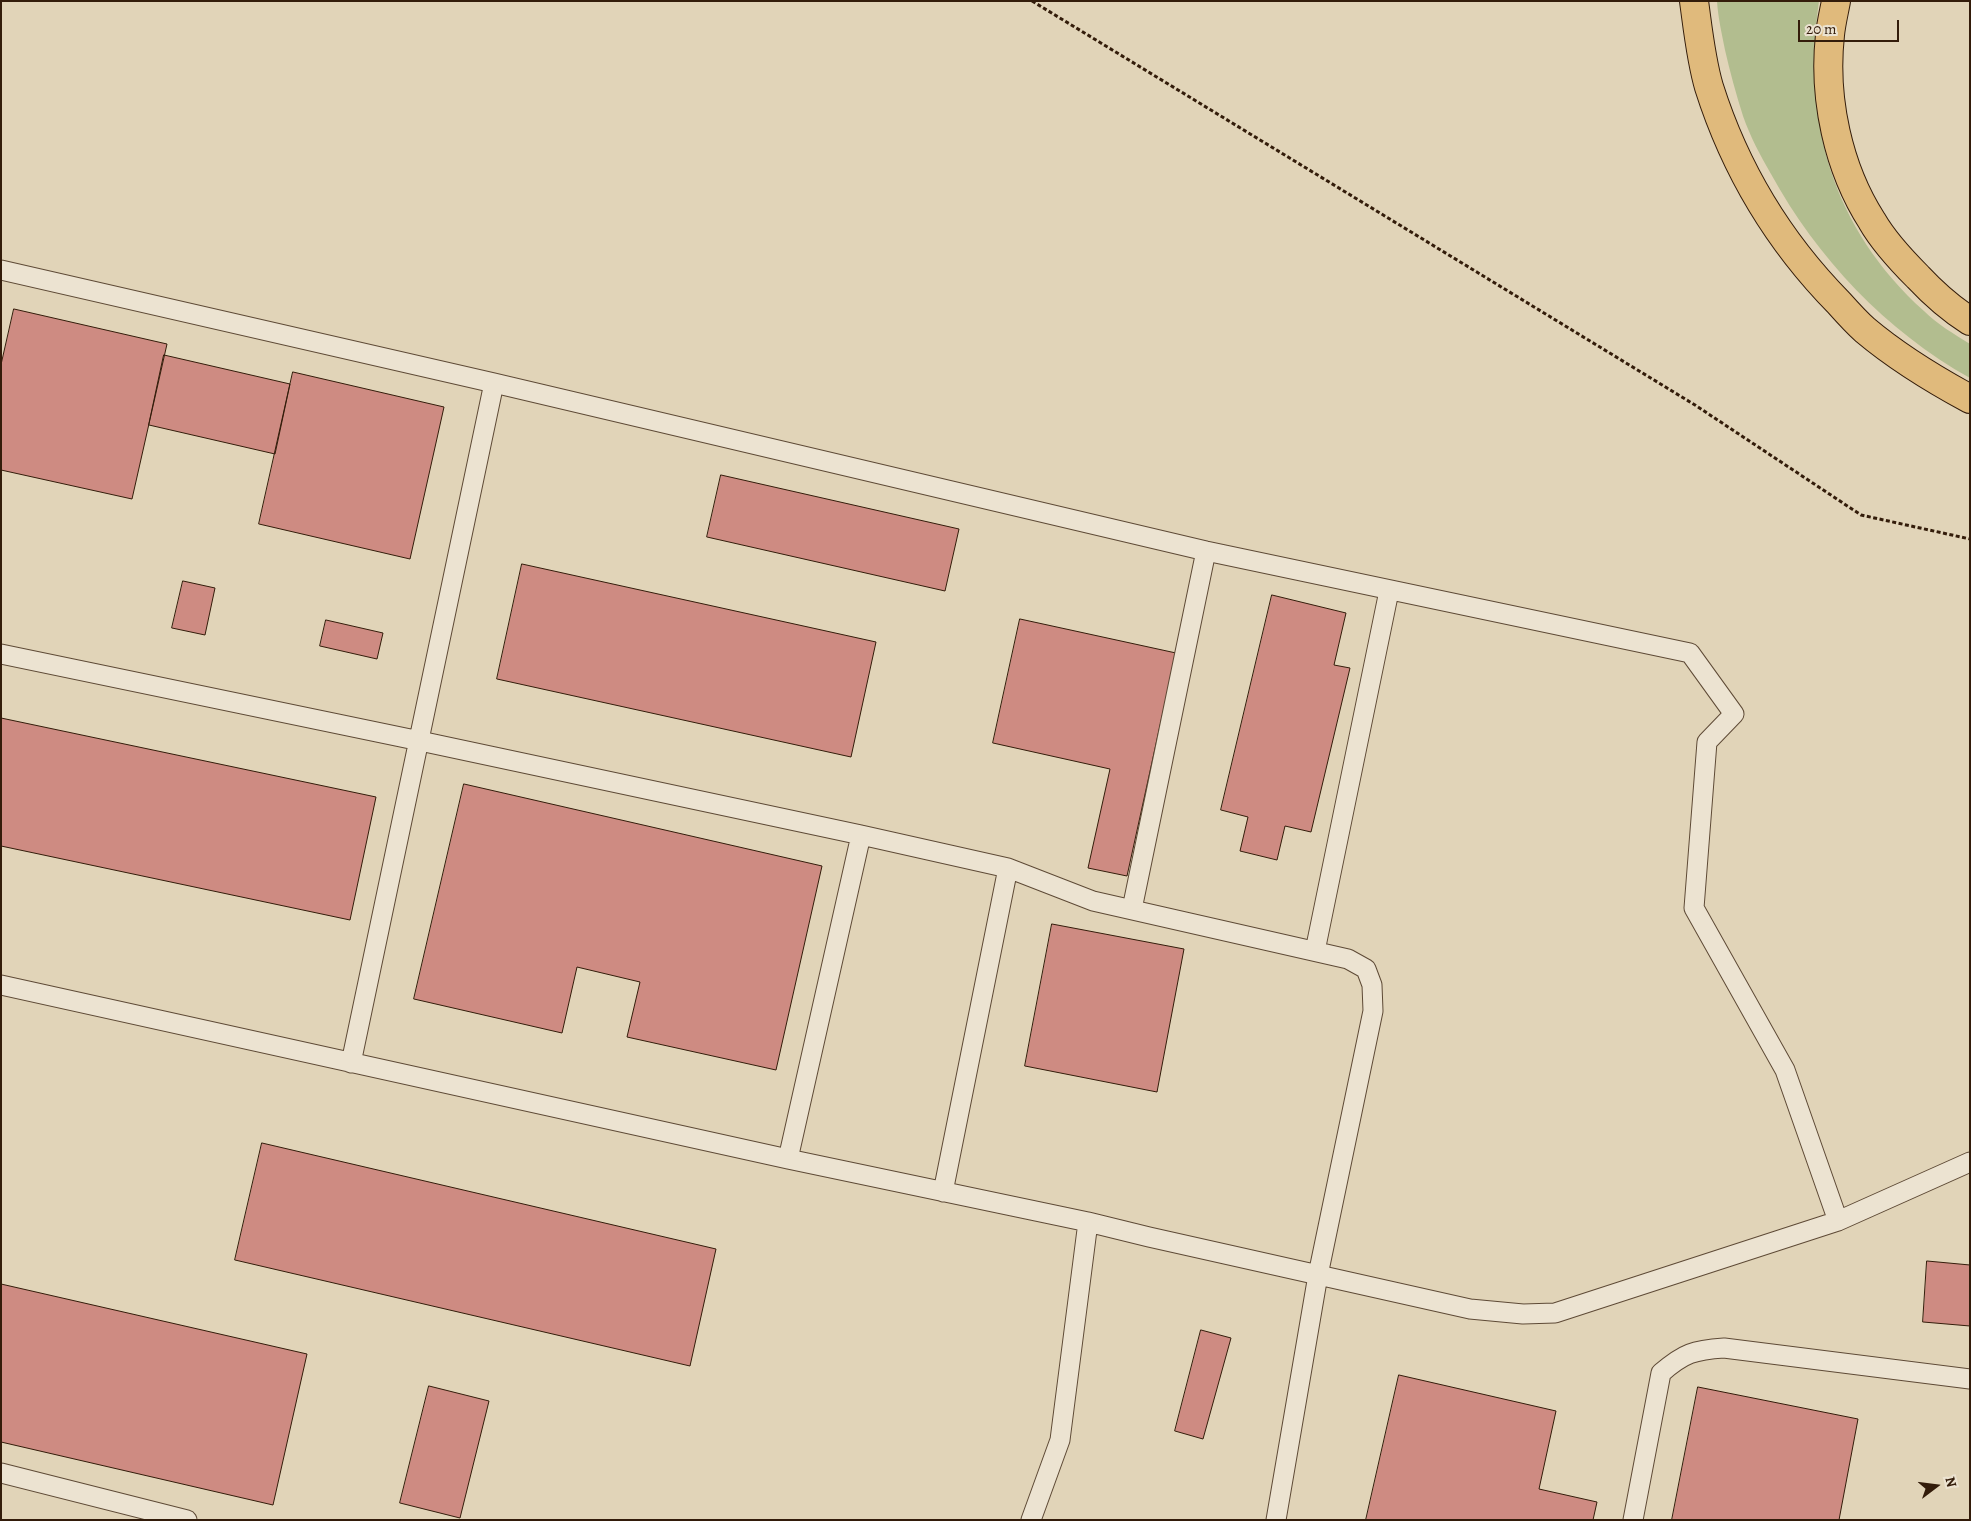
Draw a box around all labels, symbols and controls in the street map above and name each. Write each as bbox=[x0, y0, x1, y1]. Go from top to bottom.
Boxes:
scale bar bbox=[1801, 10, 1902, 42]
text: 20 m bbox=[1806, 19, 1837, 39]
north arrow bbox=[1911, 1461, 1961, 1511]
text: N bbox=[1940, 1475, 1961, 1489]

